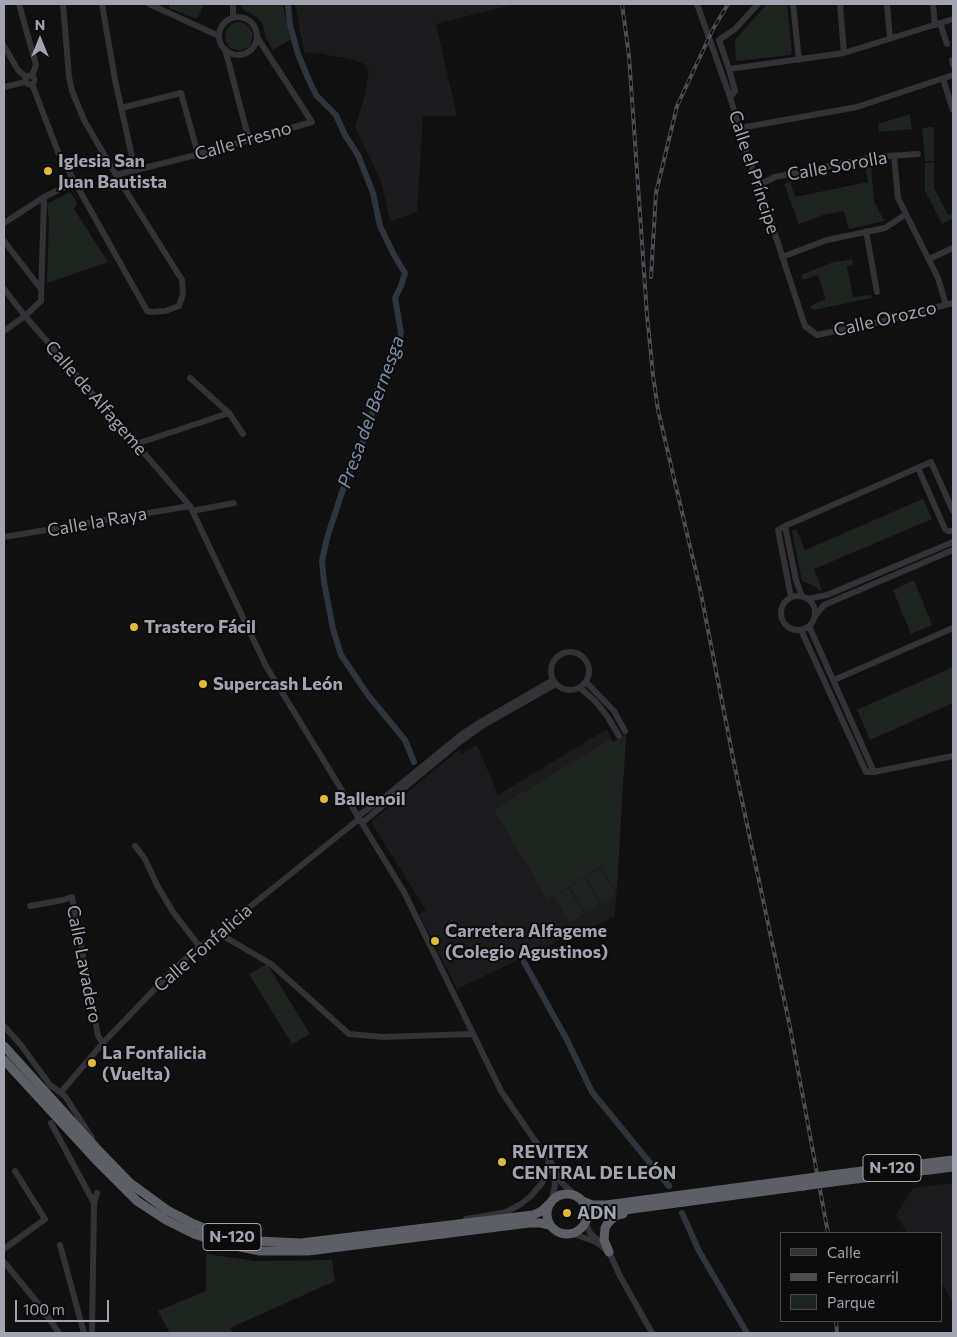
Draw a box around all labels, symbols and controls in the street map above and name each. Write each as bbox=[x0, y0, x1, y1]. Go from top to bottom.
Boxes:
north arrow bbox=[15, 15, 65, 65]
text: N bbox=[35, 16, 45, 33]
street label: Calle el Príncipe bbox=[724, 108, 784, 236]
street label: Calle Fresno bbox=[192, 117, 294, 165]
street label: Calle Sorolla bbox=[785, 147, 889, 185]
place label: Iglesia San Juan Bautista bbox=[58, 150, 167, 192]
marker: Iglesia San Juan Bautista bbox=[42, 165, 54, 177]
street label: Calle Orozco bbox=[832, 297, 938, 341]
water label: Presa del Bernesga bbox=[333, 333, 409, 491]
street label: Calle de Alfageme bbox=[40, 336, 152, 460]
street label: Calle la Raya bbox=[45, 503, 149, 541]
place label: Trastero Fácil bbox=[144, 616, 256, 638]
marker: Trastero Fácil bbox=[128, 621, 140, 633]
place label: Supercash León bbox=[213, 673, 343, 695]
marker: Supercash León bbox=[197, 678, 209, 690]
place label: Ballenoil bbox=[334, 788, 406, 810]
marker: Ballenoil bbox=[318, 793, 330, 805]
street label: Calle Fonfalicia bbox=[149, 899, 257, 997]
street label: Calle Lavadero bbox=[62, 903, 106, 1025]
place label: Carretera Alfageme (Colegio Agustinos) bbox=[445, 920, 608, 962]
marker: Carretera Alfageme (Colegio Agustinos) bbox=[429, 935, 441, 947]
place label: La Fonfalicia (Vuelta) bbox=[102, 1042, 207, 1084]
marker: La Fonfalicia (Vuelta) bbox=[86, 1057, 98, 1069]
place label: REVITEX CENTRAL DE LEÓN bbox=[512, 1141, 676, 1184]
road number: N-120 bbox=[863, 1154, 921, 1182]
marker: REVITEX CENTRAL DE LEÓN bbox=[496, 1156, 508, 1168]
place label: ADN bbox=[577, 1202, 617, 1224]
marker: ADN bbox=[561, 1207, 573, 1219]
road number: N-120 bbox=[203, 1224, 261, 1250]
legend bbox=[780, 1232, 942, 1322]
text: Calle bbox=[827, 1243, 861, 1261]
text: Ferrocarril bbox=[827, 1268, 899, 1286]
scale bar bbox=[18, 1290, 111, 1322]
text: Parque bbox=[827, 1293, 875, 1311]
text: 100 m bbox=[23, 1300, 65, 1318]

